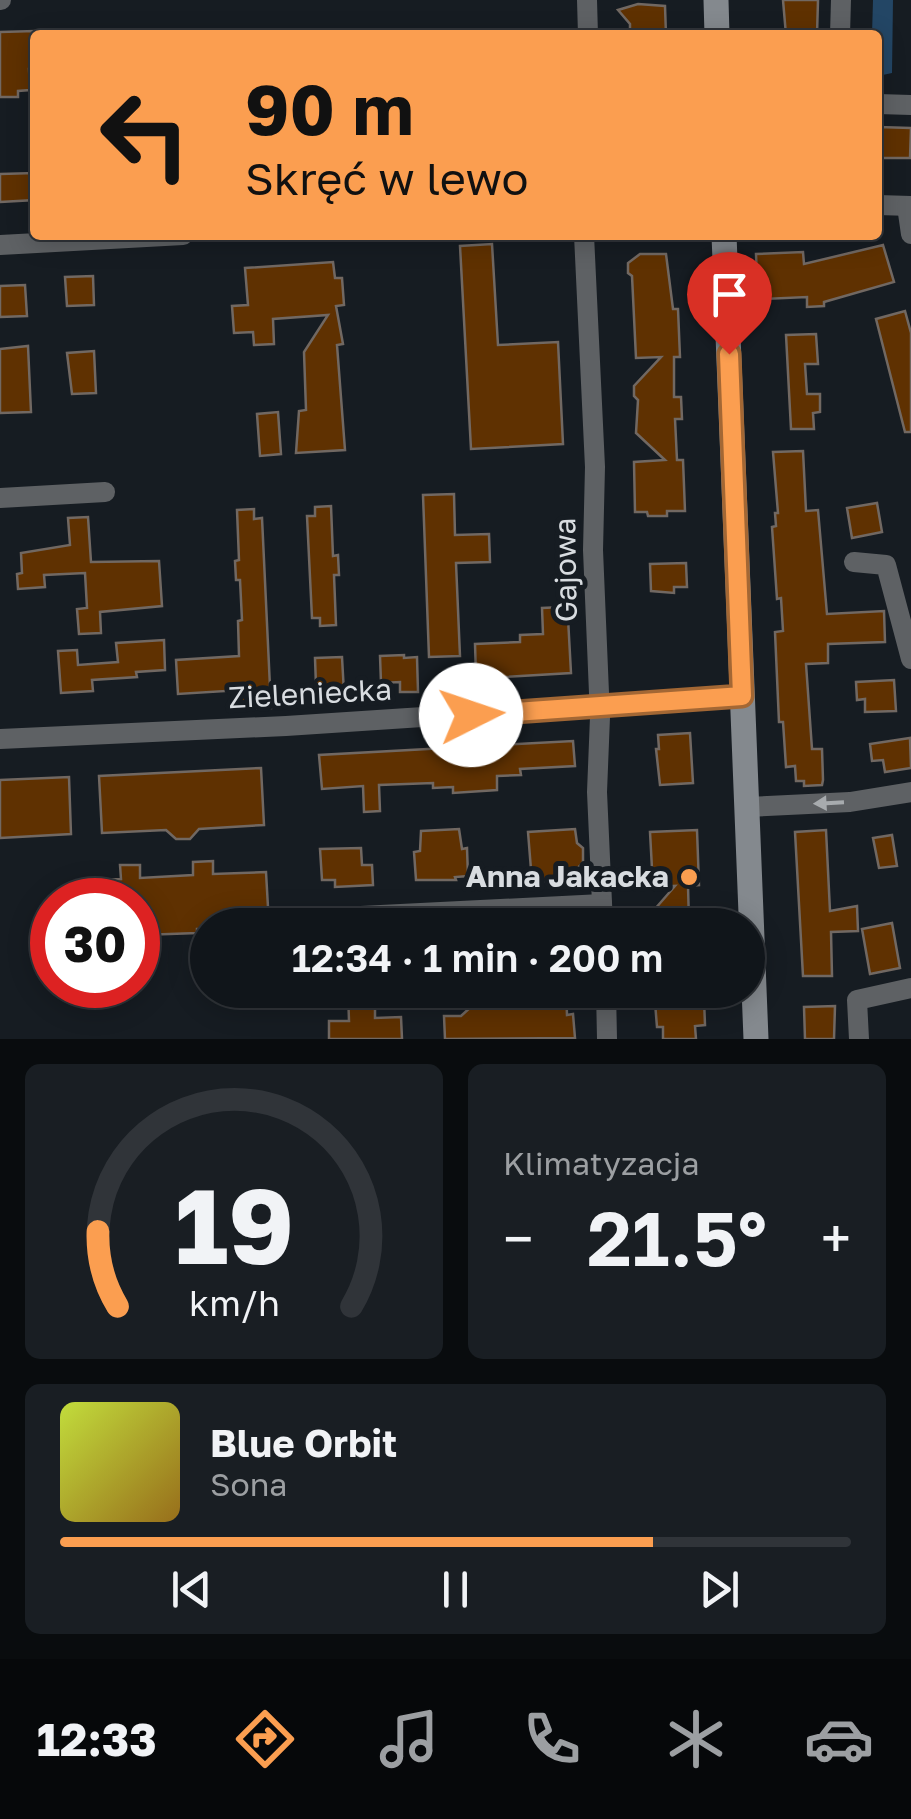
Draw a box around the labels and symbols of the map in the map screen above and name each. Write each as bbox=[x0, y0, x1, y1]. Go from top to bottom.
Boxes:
pin bbox=[687, 252, 772, 355]
street label: Gajowa bbox=[546, 517, 584, 623]
position arrow bbox=[419, 663, 523, 767]
street label: Zieleniecka bbox=[227, 671, 393, 715]
one-way arrow bbox=[813, 795, 845, 811]
place label: Anna Jakacka bbox=[466, 858, 669, 894]
marker: Anna Jakacka bbox=[678, 866, 700, 888]
speed limit sign: 30 bbox=[30, 878, 160, 1008]

